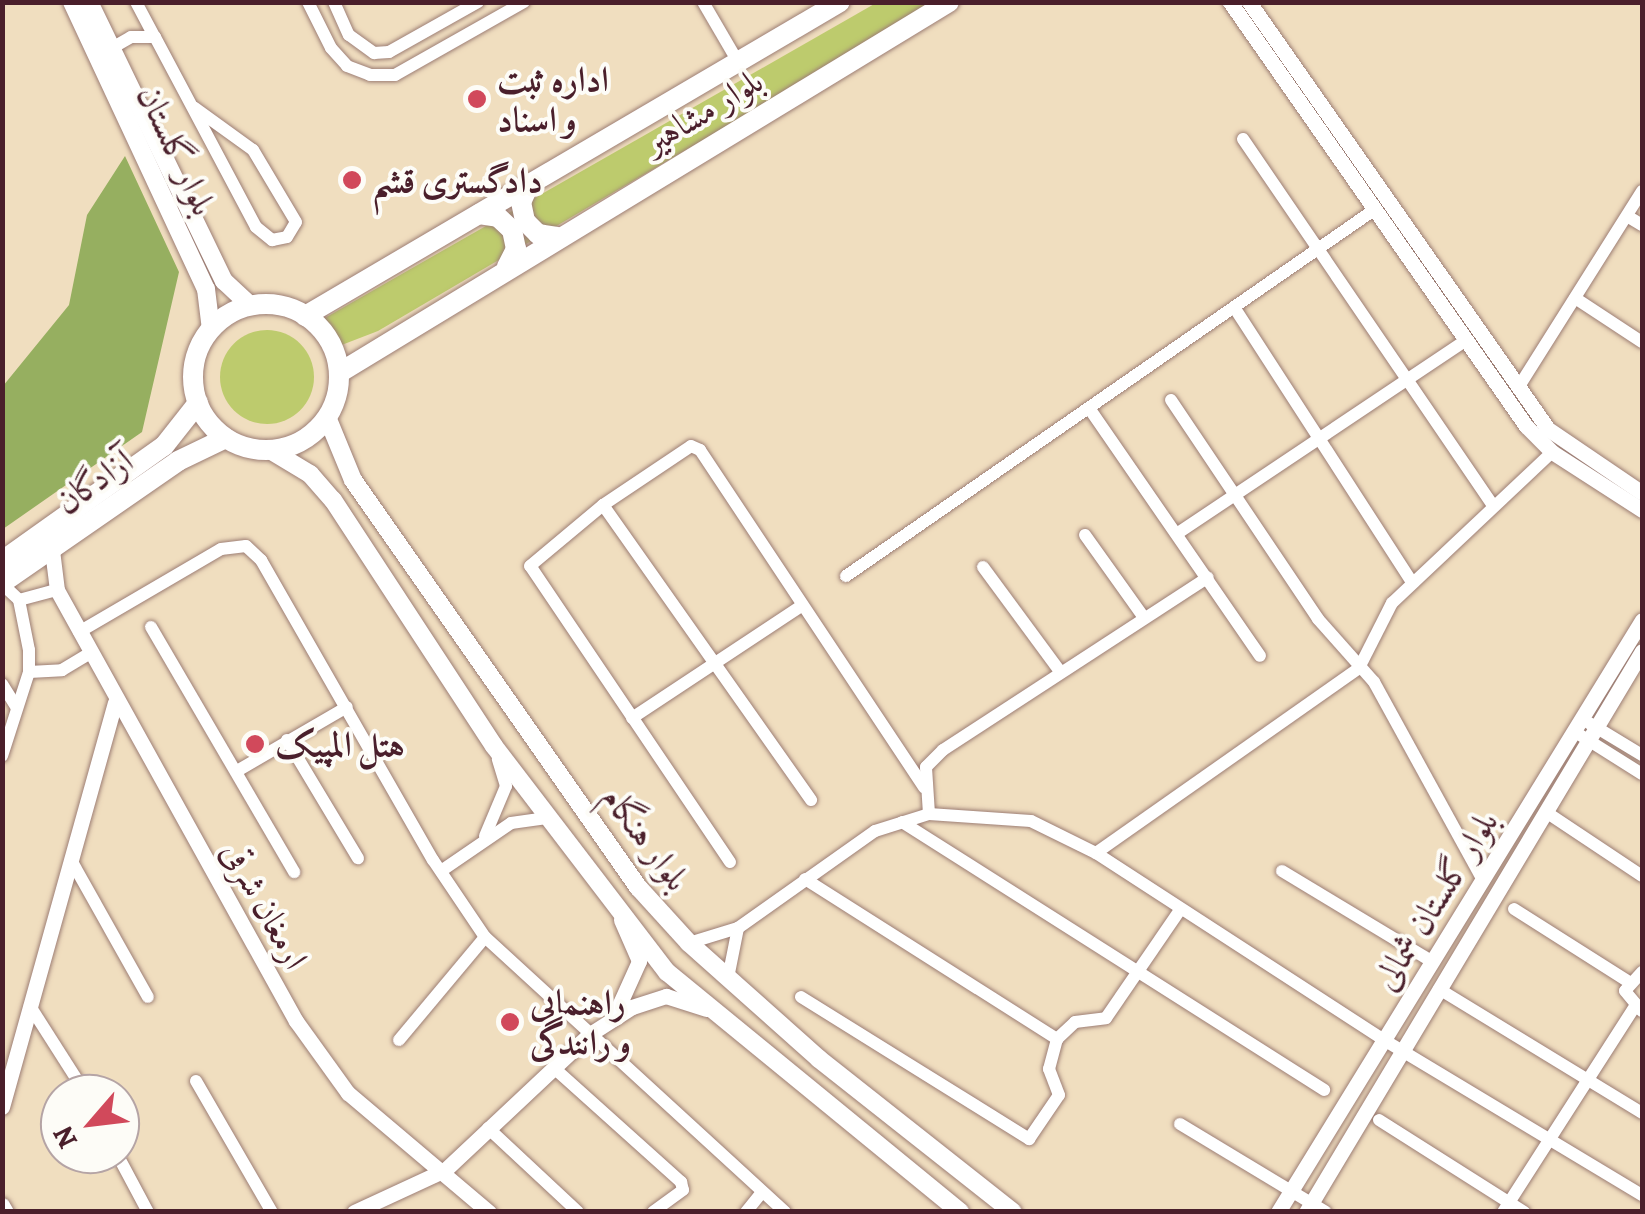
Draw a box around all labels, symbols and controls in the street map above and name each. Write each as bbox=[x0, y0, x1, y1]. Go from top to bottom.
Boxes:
place label: اداره ثبت و اسناد bbox=[497, 58, 609, 140]
street label: بلوار مشاهیر bbox=[636, 59, 770, 163]
street label: بلوار گلستان bbox=[129, 78, 225, 222]
marker: اداره ثبت و اسناد bbox=[466, 88, 488, 110]
place label: دادگستری قشم bbox=[372, 159, 543, 201]
marker: دادگستری قشم bbox=[341, 169, 363, 191]
street label: آزادگان bbox=[47, 439, 141, 523]
place label: هتل المپیک bbox=[275, 723, 405, 765]
marker: هتل المپیک bbox=[244, 733, 266, 755]
street label: بلوار هنگام bbox=[593, 777, 699, 899]
street label: بلوار گلستان شمالی bbox=[1363, 803, 1507, 997]
street label: ارمغان شرقی bbox=[213, 834, 317, 976]
place label: راهنمایی و رانندگی bbox=[530, 981, 631, 1063]
marker: راهنمایی و رانندگی bbox=[499, 1011, 521, 1033]
north arrow bbox=[40, 1074, 140, 1174]
text: N bbox=[44, 1119, 87, 1155]

